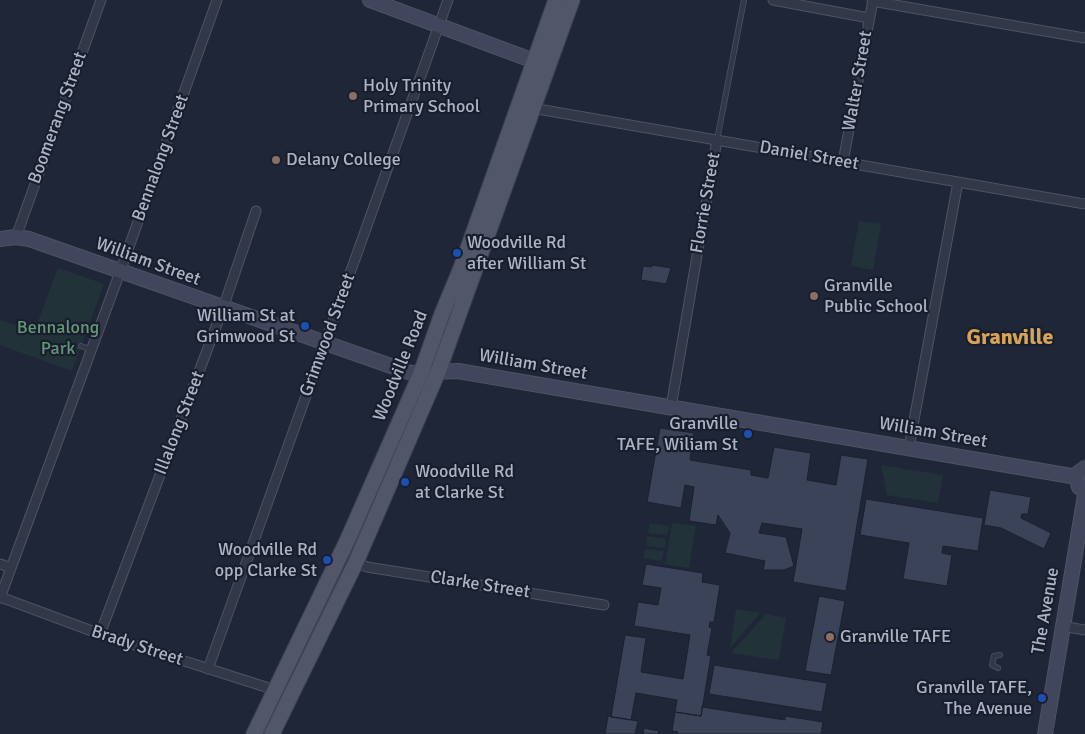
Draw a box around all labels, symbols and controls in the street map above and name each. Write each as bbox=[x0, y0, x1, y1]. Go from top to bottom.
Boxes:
street label: Walter Street bbox=[839, 29, 877, 133]
street label: Boomerang Street bbox=[24, 49, 92, 187]
place label: Holy Trinity Primary School bbox=[363, 75, 480, 118]
marker: Holy Trinity Primary School bbox=[347, 90, 359, 102]
street label: Bennalong Street bbox=[128, 92, 194, 224]
street label: Daniel Street bbox=[758, 137, 860, 175]
place label: Delany College bbox=[286, 149, 401, 171]
street label: Florrie Street bbox=[686, 151, 726, 255]
marker: Delany College bbox=[270, 154, 282, 166]
place label: Woodville Rd after William St bbox=[467, 232, 586, 274]
street label: William Street bbox=[93, 233, 203, 291]
marker: Woodville Rd after William St bbox=[451, 247, 463, 259]
street label: Grimwood Street bbox=[296, 271, 360, 399]
place label: Granville Public School bbox=[824, 275, 928, 318]
marker: Granville Public School bbox=[808, 290, 820, 302]
place label: William St at Grimwood St bbox=[196, 305, 295, 348]
street label: Woodville Road bbox=[369, 308, 433, 424]
park label: Bennalong Park bbox=[17, 317, 99, 359]
marker: William St at Grimwood St bbox=[299, 320, 311, 332]
district label: Granville bbox=[967, 325, 1053, 351]
street label: William Street bbox=[477, 345, 589, 385]
street label: Illalong Street bbox=[150, 368, 210, 478]
place label: Granville TAFE, Wiliam St bbox=[617, 413, 738, 456]
street label: William Street bbox=[877, 413, 989, 453]
marker: Granville TAFE, Wiliam St bbox=[742, 428, 754, 440]
place label: Woodville Rd at Clarke St bbox=[415, 461, 514, 504]
marker: Woodville Rd at Clarke St bbox=[399, 476, 411, 488]
place label: Woodville Rd opp Clarke St bbox=[215, 539, 317, 582]
marker: Woodville Rd opp Clarke St bbox=[321, 554, 333, 566]
street label: Clarke Street bbox=[429, 566, 531, 604]
street label: The Avenue bbox=[1028, 566, 1064, 656]
street label: Brady Street bbox=[88, 621, 186, 671]
place label: Granville TAFE bbox=[840, 626, 951, 648]
marker: Granville TAFE bbox=[824, 631, 836, 643]
place label: Granville TAFE, The Avenue bbox=[916, 677, 1032, 720]
marker: Granville TAFE, The Avenue bbox=[1036, 692, 1048, 704]

